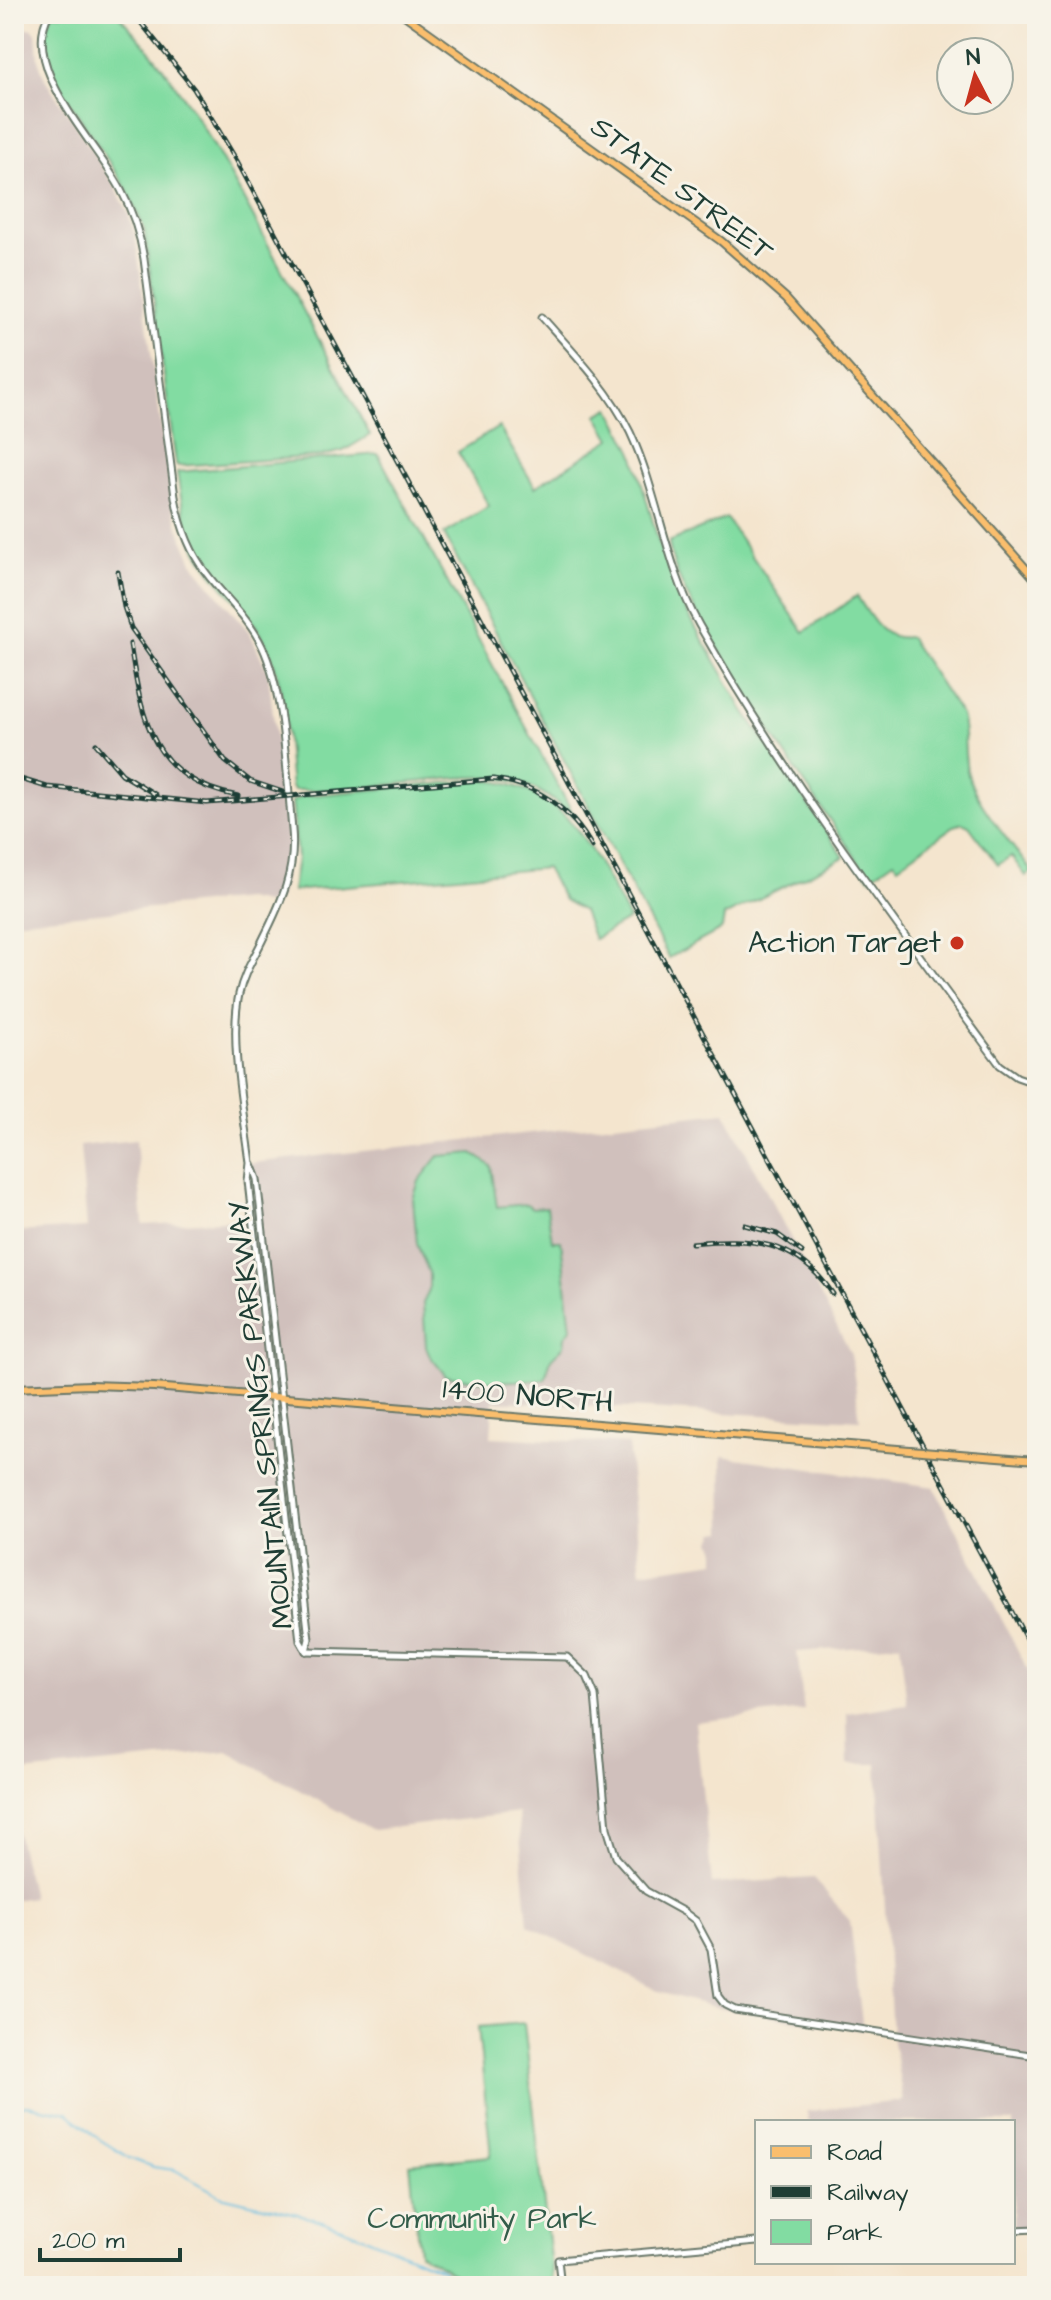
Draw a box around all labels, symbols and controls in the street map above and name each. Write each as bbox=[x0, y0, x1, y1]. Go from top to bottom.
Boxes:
north arrow bbox=[935, 36, 1015, 116]
text: N bbox=[965, 41, 982, 74]
street label: STATE STREET bbox=[582, 106, 782, 272]
place label: Action Target bbox=[748, 922, 941, 965]
marker: Action Target bbox=[948, 934, 966, 952]
street label: MOUNTAIN SPRINGS PARKWAY bbox=[218, 1199, 304, 1631]
street label: 1400 NORTH bbox=[441, 1368, 615, 1424]
legend bbox=[755, 2120, 1015, 2264]
text: Road bbox=[827, 2136, 882, 2170]
text: Railway bbox=[827, 2176, 909, 2211]
park label: Community Park bbox=[367, 2198, 597, 2241]
scale bar bbox=[40, 2212, 180, 2262]
text: Park bbox=[827, 2216, 883, 2250]
text: 200 m bbox=[52, 2224, 125, 2258]

